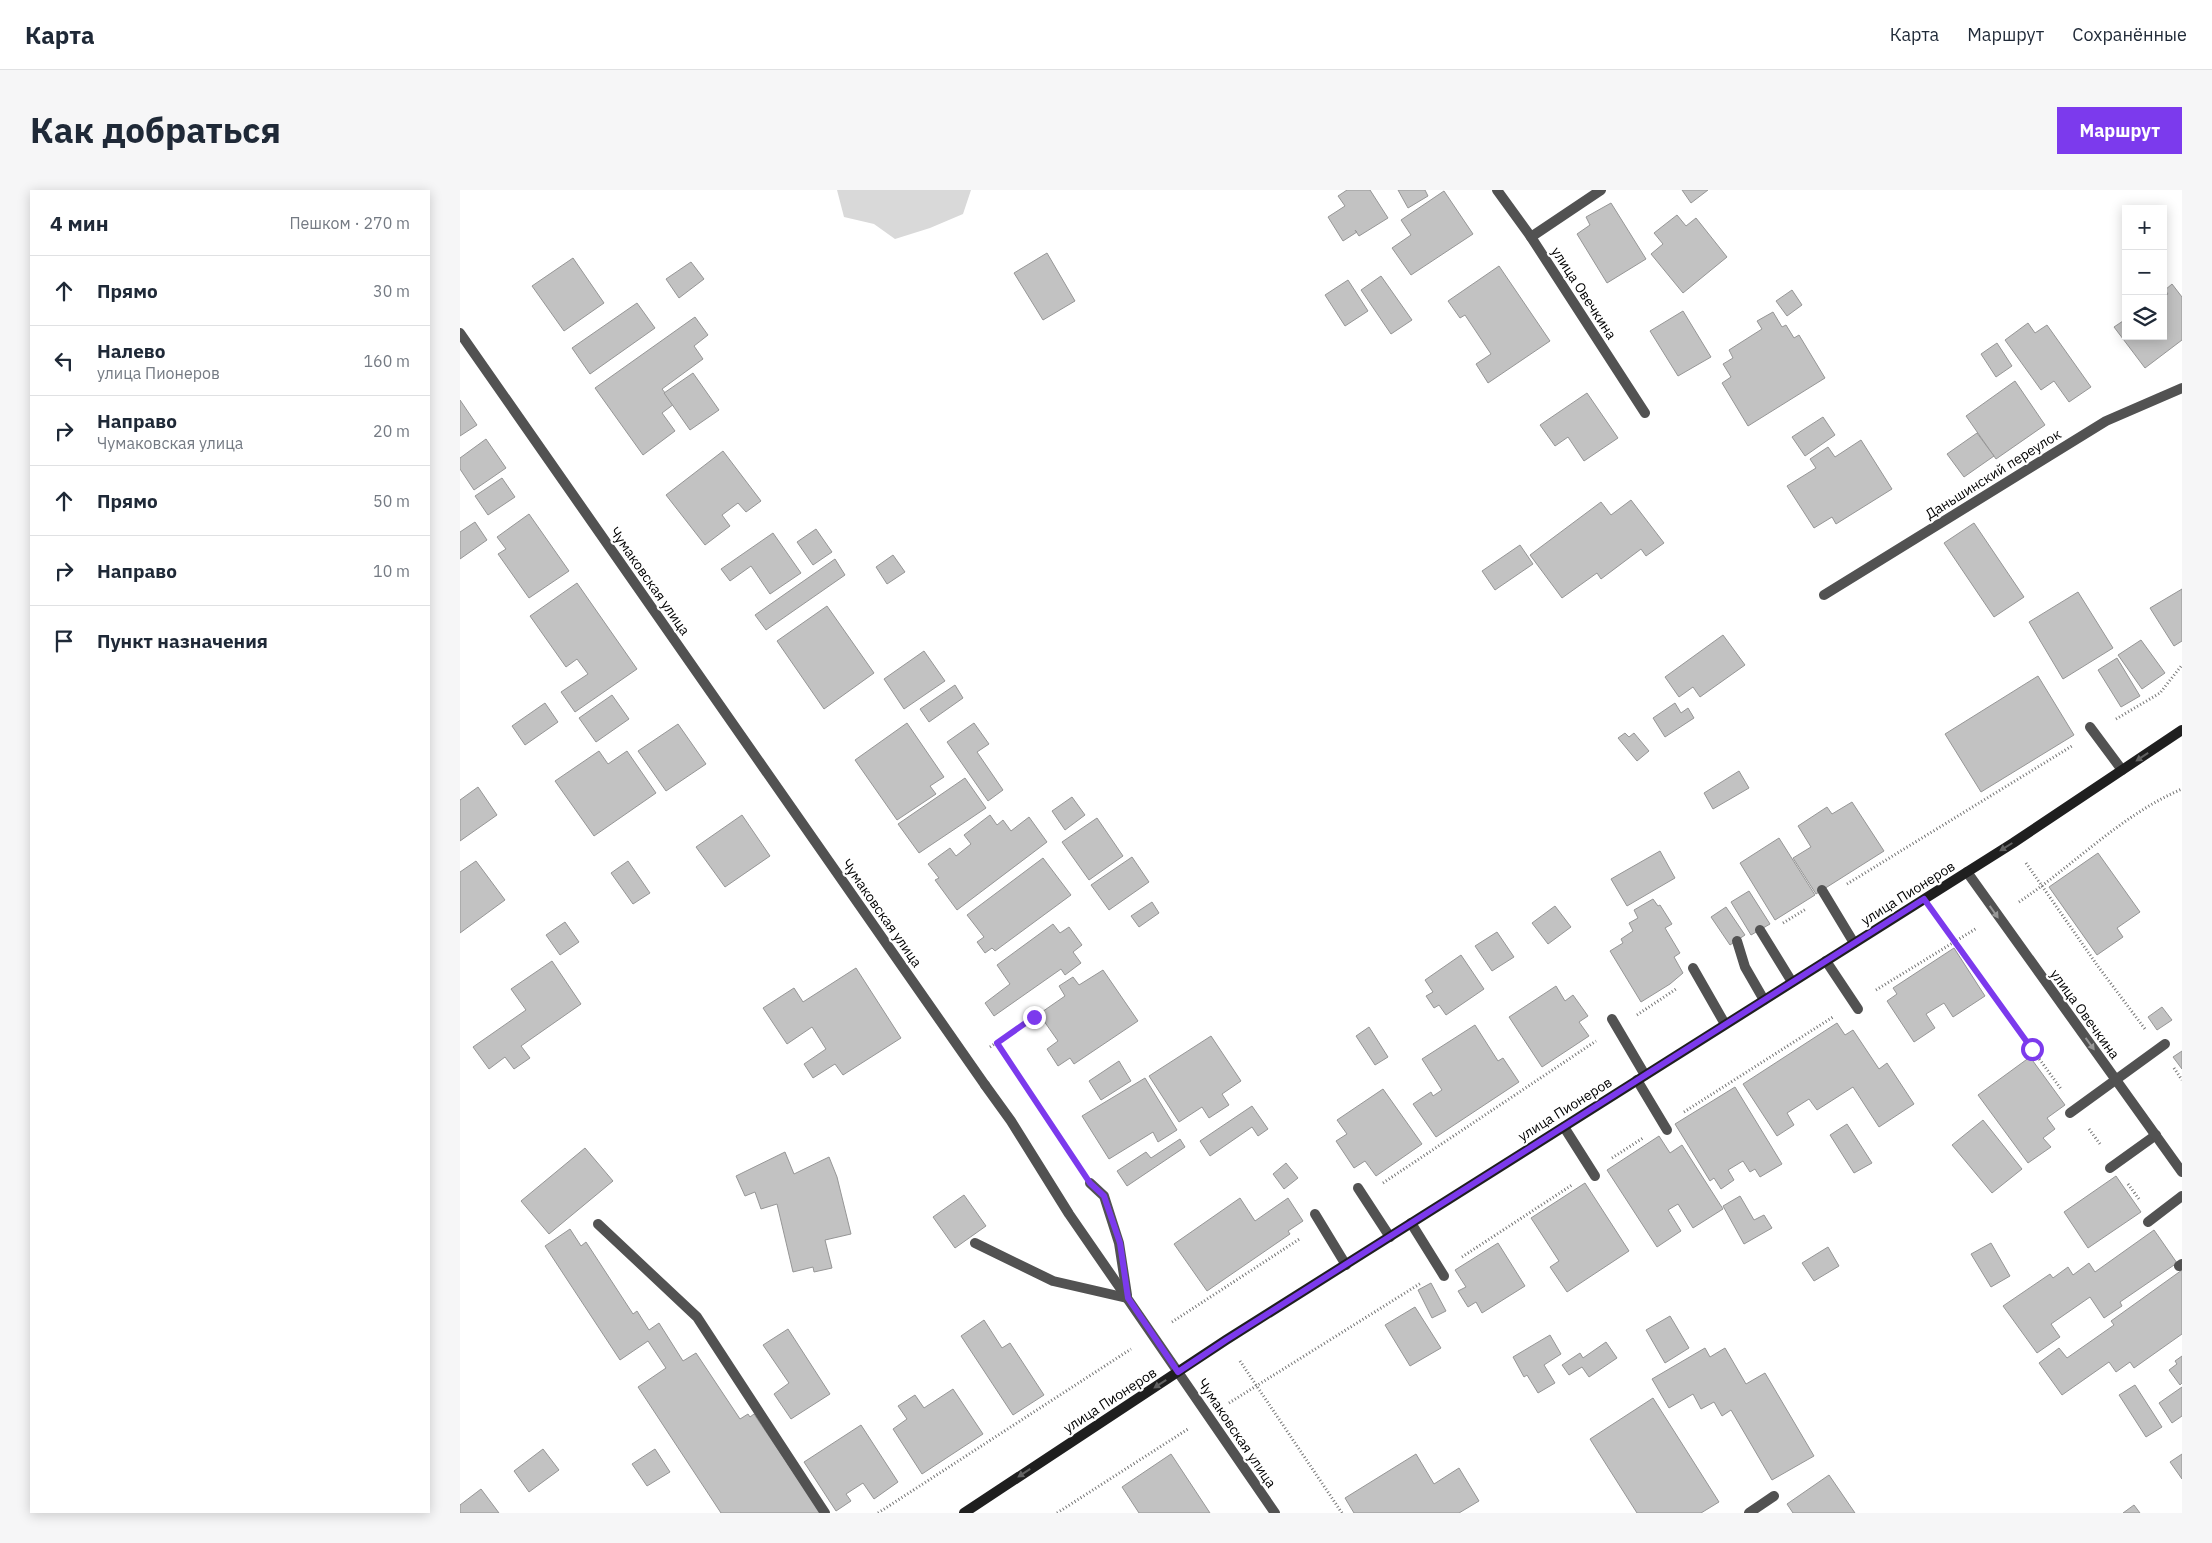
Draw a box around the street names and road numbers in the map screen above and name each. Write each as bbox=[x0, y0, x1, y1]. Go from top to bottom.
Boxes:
street label: улица Овечкина bbox=[1547, 243, 1621, 343]
street label: Даньшинский переулок bbox=[1922, 425, 2065, 523]
street label: Чумаковская улица bbox=[606, 523, 694, 639]
street label: Чумаковская улица bbox=[838, 855, 926, 971]
street label: улица Пионеров bbox=[1858, 857, 1958, 929]
street label: улица Овечкина bbox=[2046, 966, 2124, 1063]
street label: улица Пионеров bbox=[1515, 1073, 1615, 1145]
street label: улица Пионеров bbox=[1060, 1363, 1160, 1437]
street label: Чумаковская улица bbox=[1194, 1375, 1281, 1492]

